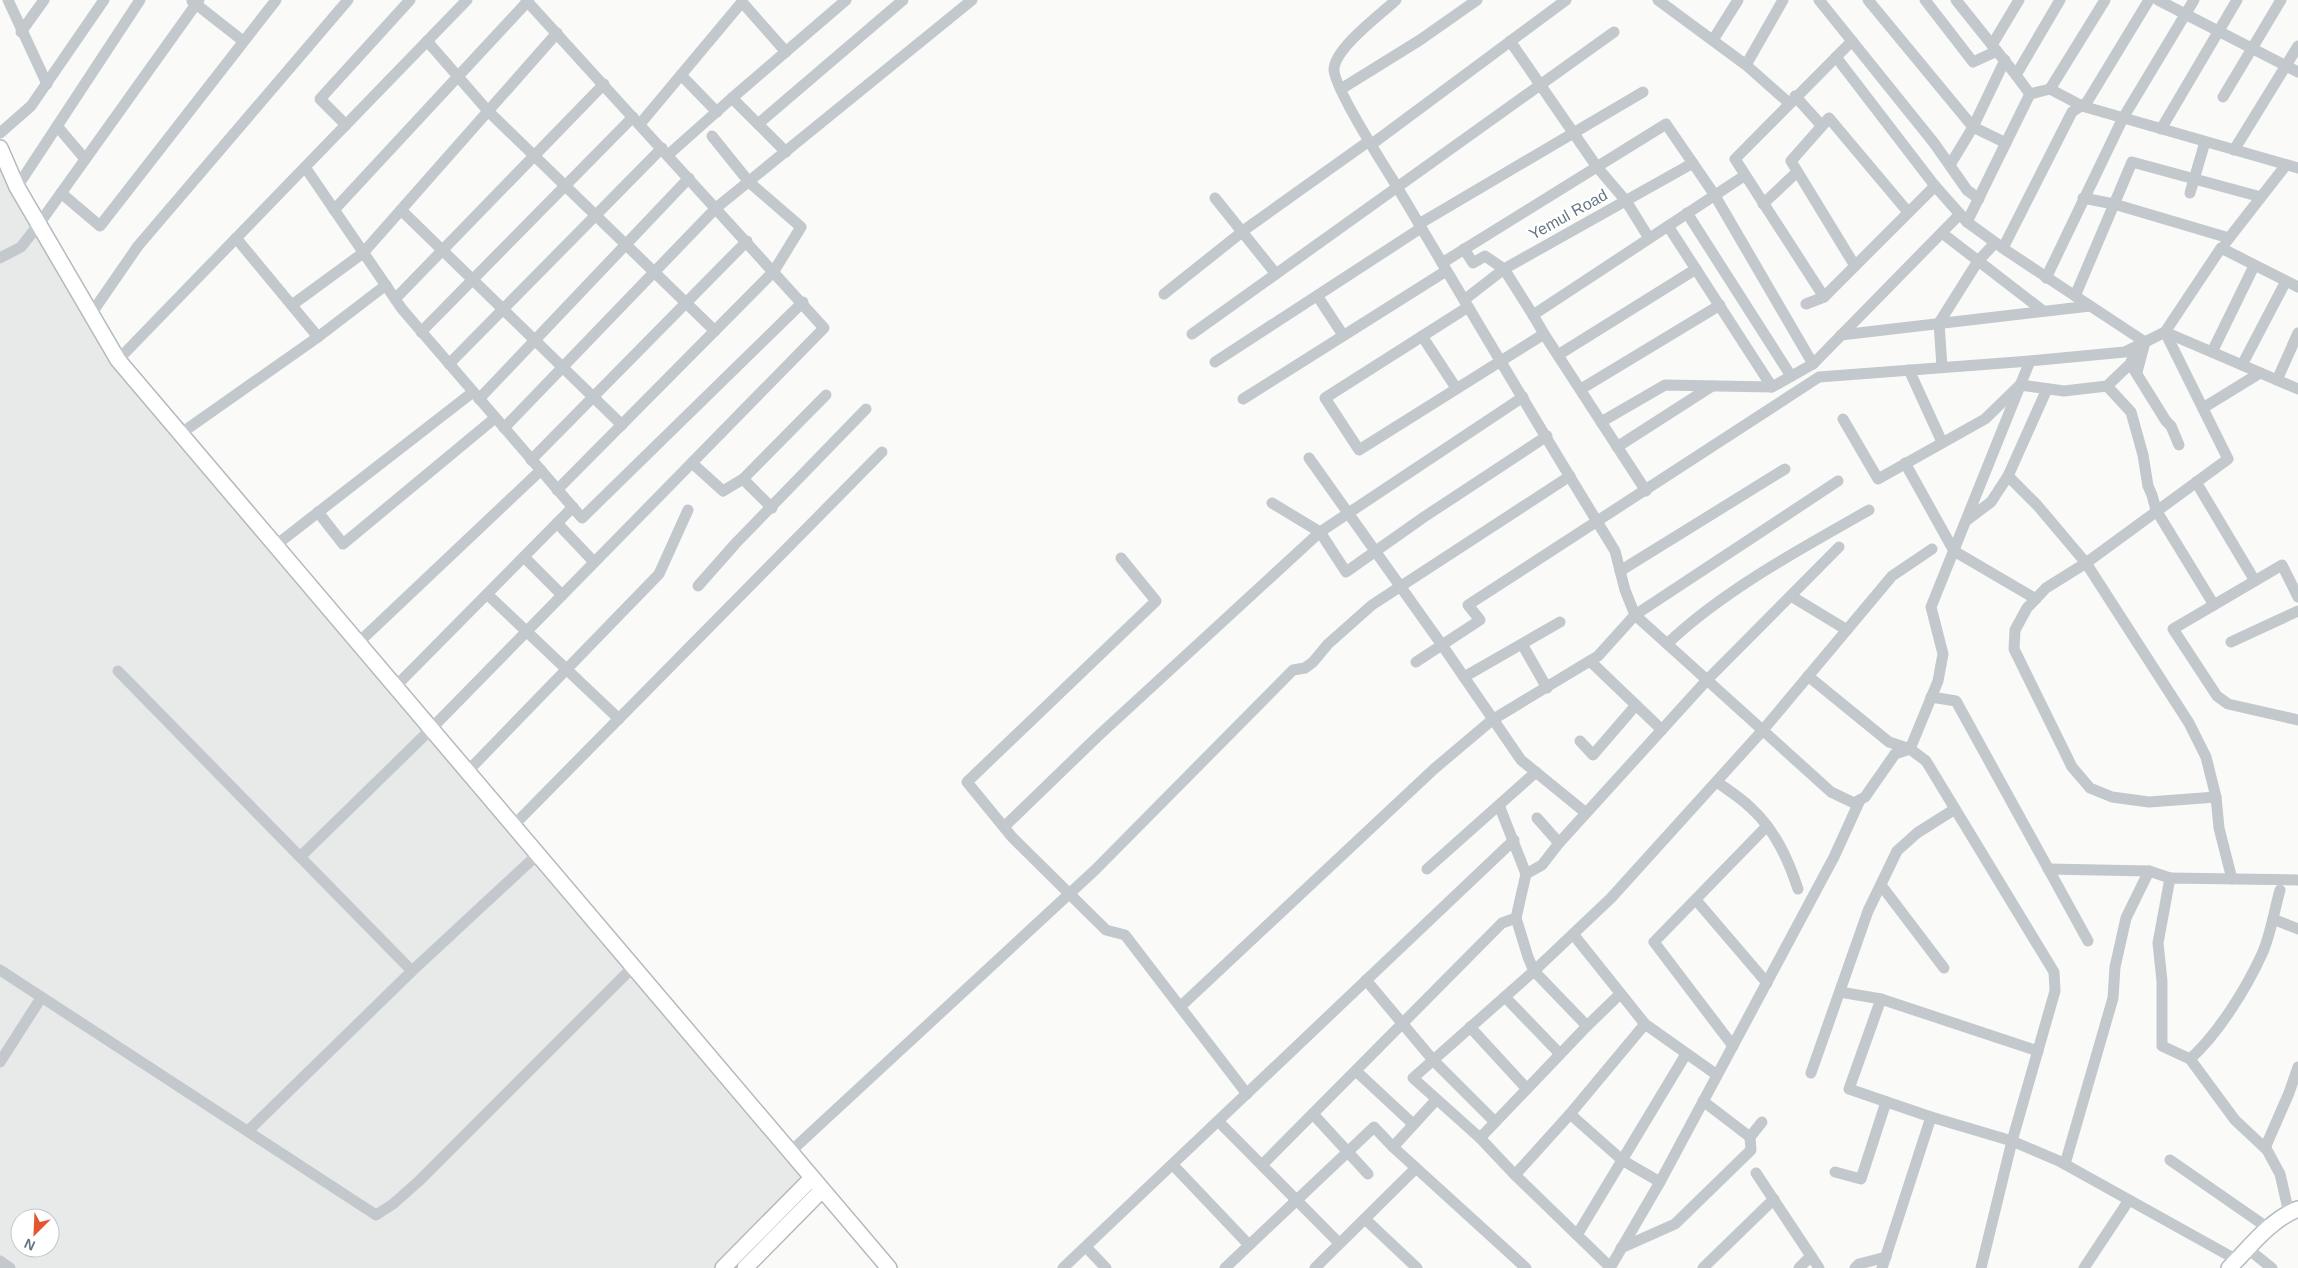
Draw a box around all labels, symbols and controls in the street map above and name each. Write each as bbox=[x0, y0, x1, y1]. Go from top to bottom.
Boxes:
street label: Yemul Road bbox=[1526, 186, 1610, 243]
north arrow bbox=[10, 1208, 60, 1258]
text: N bbox=[22, 1236, 38, 1254]

